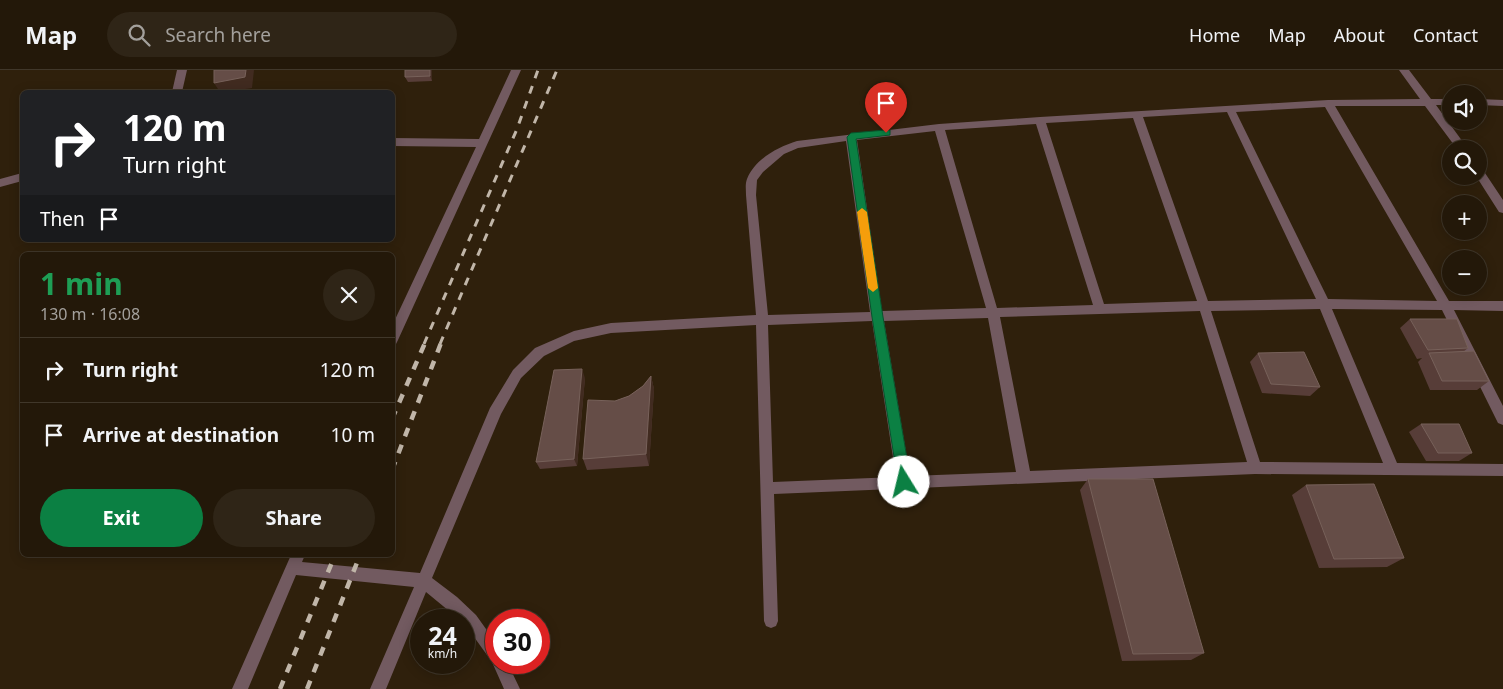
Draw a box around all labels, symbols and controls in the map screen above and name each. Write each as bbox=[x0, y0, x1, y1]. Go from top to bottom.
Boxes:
search box bbox=[107, 12, 457, 57]
text: Map bbox=[25, 18, 77, 51]
icon: search bbox=[125, 21, 153, 49]
text: Search here bbox=[165, 22, 271, 48]
text: Home bbox=[1189, 23, 1240, 47]
text: Map bbox=[1268, 23, 1306, 47]
text: About bbox=[1334, 23, 1385, 47]
text: Contact bbox=[1413, 23, 1478, 47]
pin bbox=[865, 82, 907, 133]
map controls bbox=[1442, 85, 1487, 295]
button: sound bbox=[1442, 85, 1487, 130]
icon: arrive bbox=[872, 89, 900, 117]
text: 120 m bbox=[123, 104, 226, 151]
icon: right bbox=[40, 110, 105, 175]
button: search bbox=[1442, 140, 1487, 185]
text: Turn right bbox=[123, 149, 226, 179]
button: + bbox=[1442, 195, 1487, 240]
icon: arrive bbox=[95, 205, 123, 233]
text: Then bbox=[40, 206, 85, 232]
button: − bbox=[1442, 250, 1487, 295]
text: 1 min bbox=[40, 263, 123, 304]
button: close bbox=[323, 269, 375, 321]
text: 130 m · 16:08 bbox=[40, 303, 140, 325]
icon: right bbox=[40, 356, 68, 384]
text: Turn right bbox=[83, 357, 178, 383]
text: 120 m bbox=[320, 357, 375, 383]
icon: arrive bbox=[40, 421, 68, 449]
text: Arrive at destination bbox=[83, 422, 279, 448]
text: 10 m bbox=[331, 422, 375, 448]
position arrow bbox=[877, 455, 929, 507]
button: Exit bbox=[40, 489, 203, 547]
button: Share bbox=[213, 489, 375, 547]
speed limit sign: 30 bbox=[485, 609, 550, 674]
text: 24 bbox=[428, 618, 457, 652]
text: km/h bbox=[428, 645, 457, 662]

